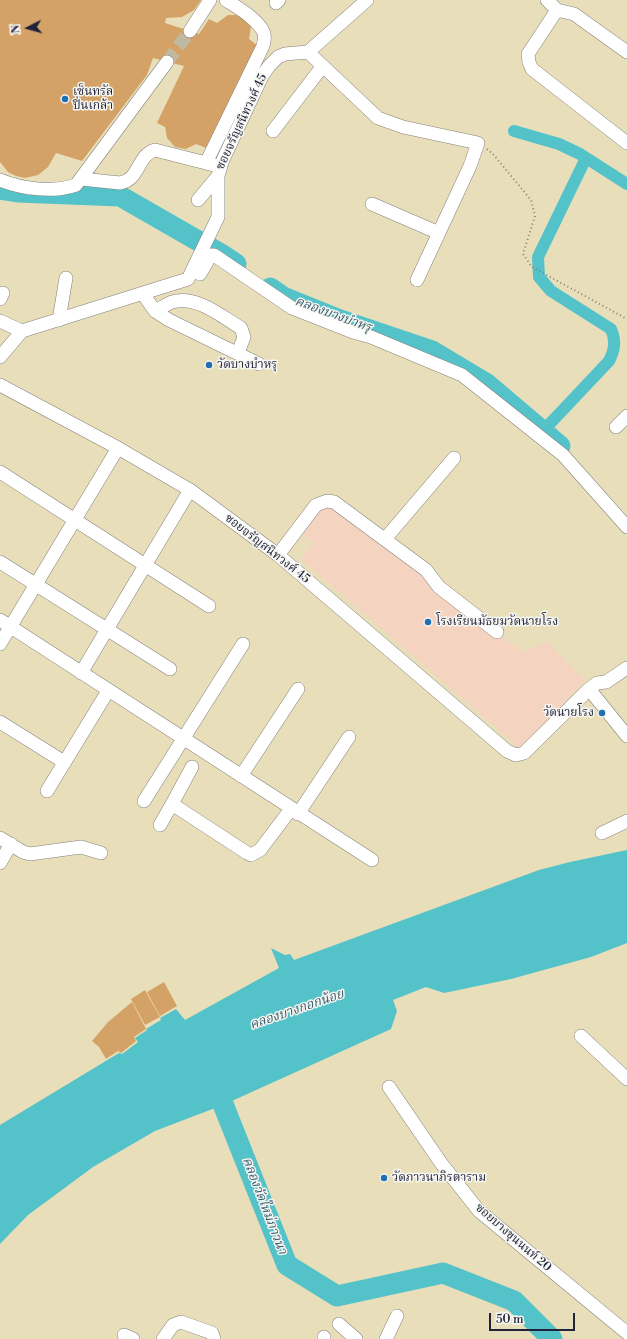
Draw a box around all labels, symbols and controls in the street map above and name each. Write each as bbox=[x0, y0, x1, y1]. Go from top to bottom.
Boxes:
north arrow bbox=[8, 8, 48, 48]
text: N bbox=[9, 24, 23, 34]
street label: ซอยจรัญสนิทวงศ์ 45 bbox=[213, 72, 271, 172]
place label: เซ็นทรัล ปิ่นเกล้า bbox=[73, 85, 113, 113]
marker: เซ็นทรัล ปิ่นเกล้า bbox=[60, 94, 70, 104]
water label: คลองบางบำหรุ bbox=[293, 294, 373, 336]
place label: วัดบางบำหรุ bbox=[217, 358, 277, 372]
marker: วัดบางบำหรุ bbox=[204, 360, 214, 370]
street label: ซอยจรัญสนิทวงศ์ 45 bbox=[222, 511, 312, 587]
place label: โรงเรียนมัธยมวัดนายโรง bbox=[436, 615, 558, 629]
marker: โรงเรียนมัธยมวัดนายโรง bbox=[423, 617, 433, 627]
place label: วัดนายโรง bbox=[543, 706, 594, 720]
marker: วัดนายโรง bbox=[597, 708, 607, 718]
water label: คลองบางกอกน้อย bbox=[248, 987, 346, 1033]
water label: คลองวัดใหม่ภาวนา bbox=[238, 1155, 290, 1257]
place label: วัดภาวนาภิรตาราม bbox=[392, 1171, 486, 1185]
marker: วัดภาวนาภิรตาราม bbox=[379, 1173, 389, 1183]
street label: ซอยบางขุนนนท์ 20 bbox=[472, 1201, 554, 1275]
scale bar bbox=[491, 1305, 577, 1331]
text: 50 m bbox=[496, 1312, 524, 1327]

